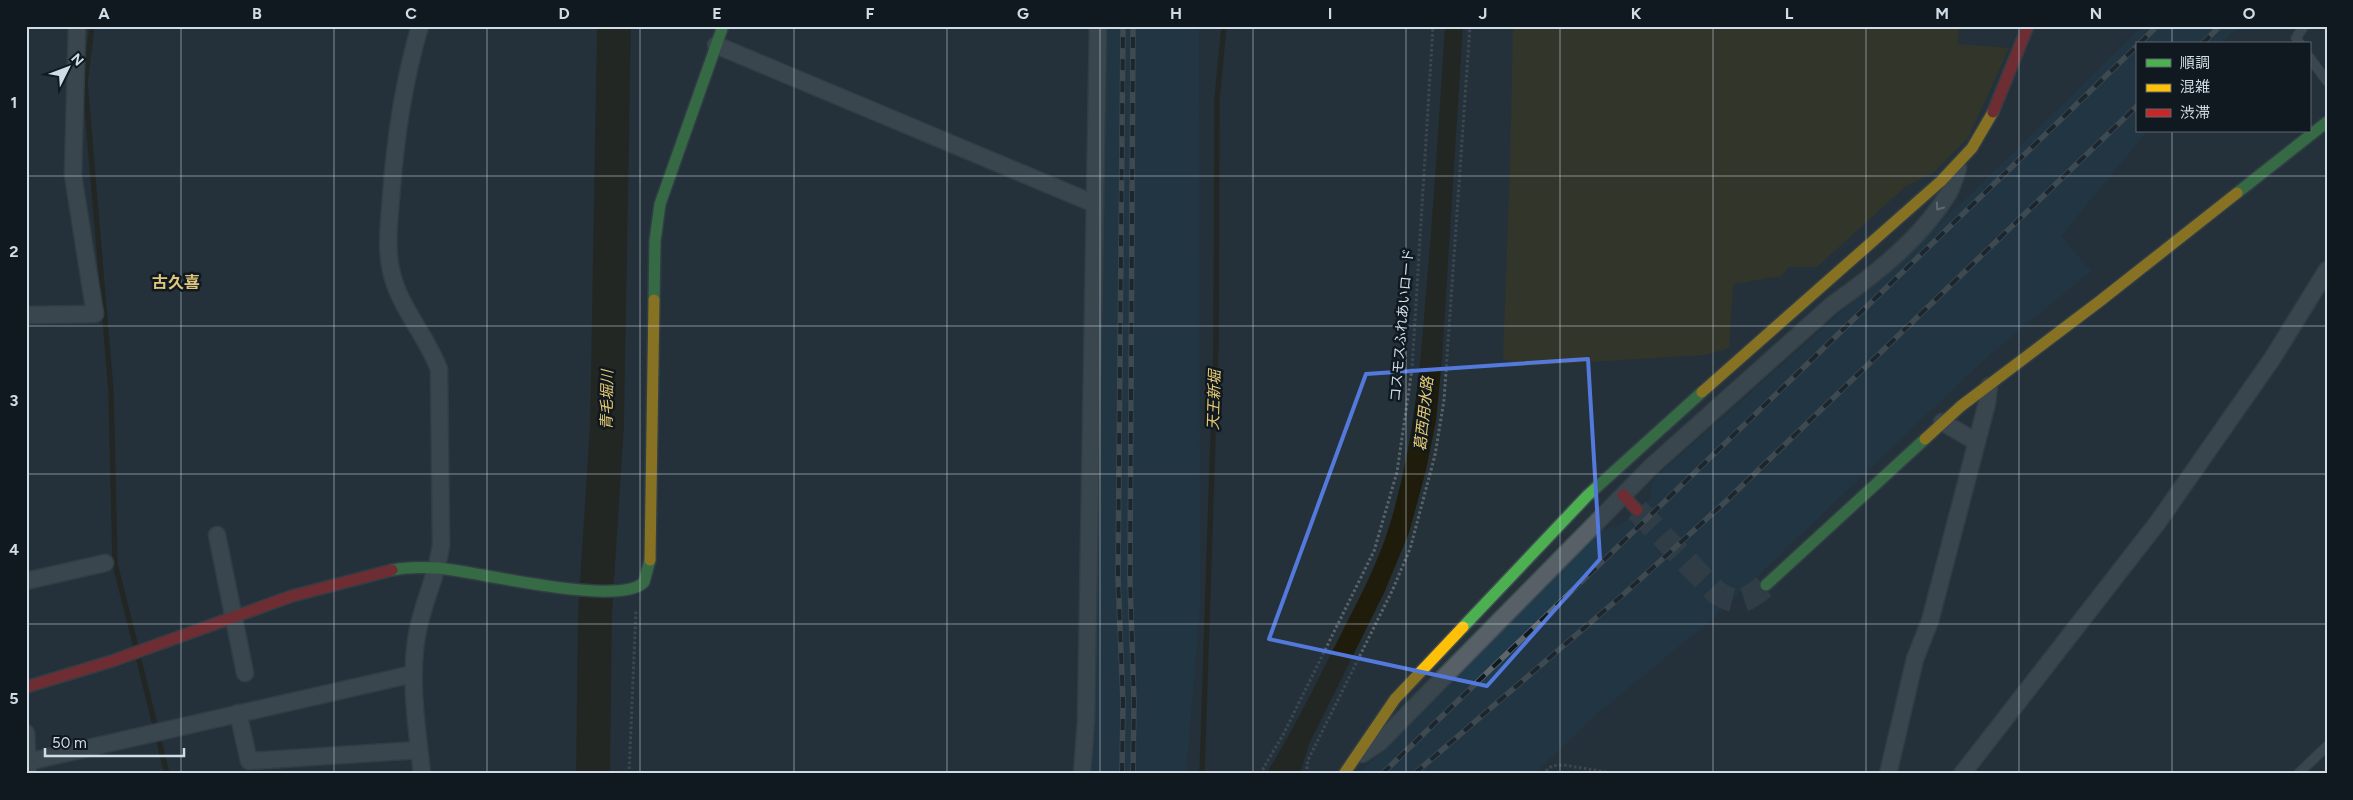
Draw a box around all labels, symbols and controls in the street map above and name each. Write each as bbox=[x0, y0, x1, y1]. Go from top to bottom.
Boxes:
text: A bbox=[98, 4, 110, 23]
text: B bbox=[252, 4, 262, 23]
text: C bbox=[405, 4, 417, 23]
text: D bbox=[558, 4, 570, 23]
text: E bbox=[712, 4, 722, 23]
text: F bbox=[866, 4, 875, 23]
text: G bbox=[1017, 4, 1029, 23]
text: H bbox=[1170, 4, 1182, 23]
text: I bbox=[1328, 4, 1332, 23]
text: J bbox=[1479, 4, 1487, 23]
text: K bbox=[1631, 4, 1642, 23]
text: L bbox=[1785, 4, 1794, 23]
text: M bbox=[1935, 4, 1949, 23]
text: N bbox=[2090, 4, 2102, 23]
text: O bbox=[2243, 4, 2256, 23]
north arrow bbox=[42, 42, 92, 92]
legend bbox=[2136, 42, 2310, 132]
text: N bbox=[67, 50, 87, 69]
text: 順調 bbox=[2180, 54, 2210, 72]
text: 混雑 bbox=[2180, 78, 2210, 96]
text: 1 bbox=[11, 93, 17, 112]
text: 渋滞 bbox=[2180, 104, 2210, 122]
one-way arrow bbox=[1936, 201, 1944, 210]
text: 2 bbox=[9, 242, 19, 261]
street label: コスモスふれあいロード bbox=[1387, 248, 1417, 402]
district label: 古久喜 bbox=[152, 273, 200, 292]
water label: 青毛堀川 bbox=[597, 368, 617, 430]
water label: 天王新堀 bbox=[1204, 368, 1224, 430]
water label: 葛西用水路 bbox=[1411, 374, 1437, 452]
text: 3 bbox=[10, 391, 19, 410]
text: 4 bbox=[9, 540, 19, 559]
text: 5 bbox=[9, 689, 19, 708]
scale bar bbox=[45, 725, 184, 757]
text: 50 m bbox=[52, 734, 87, 752]

